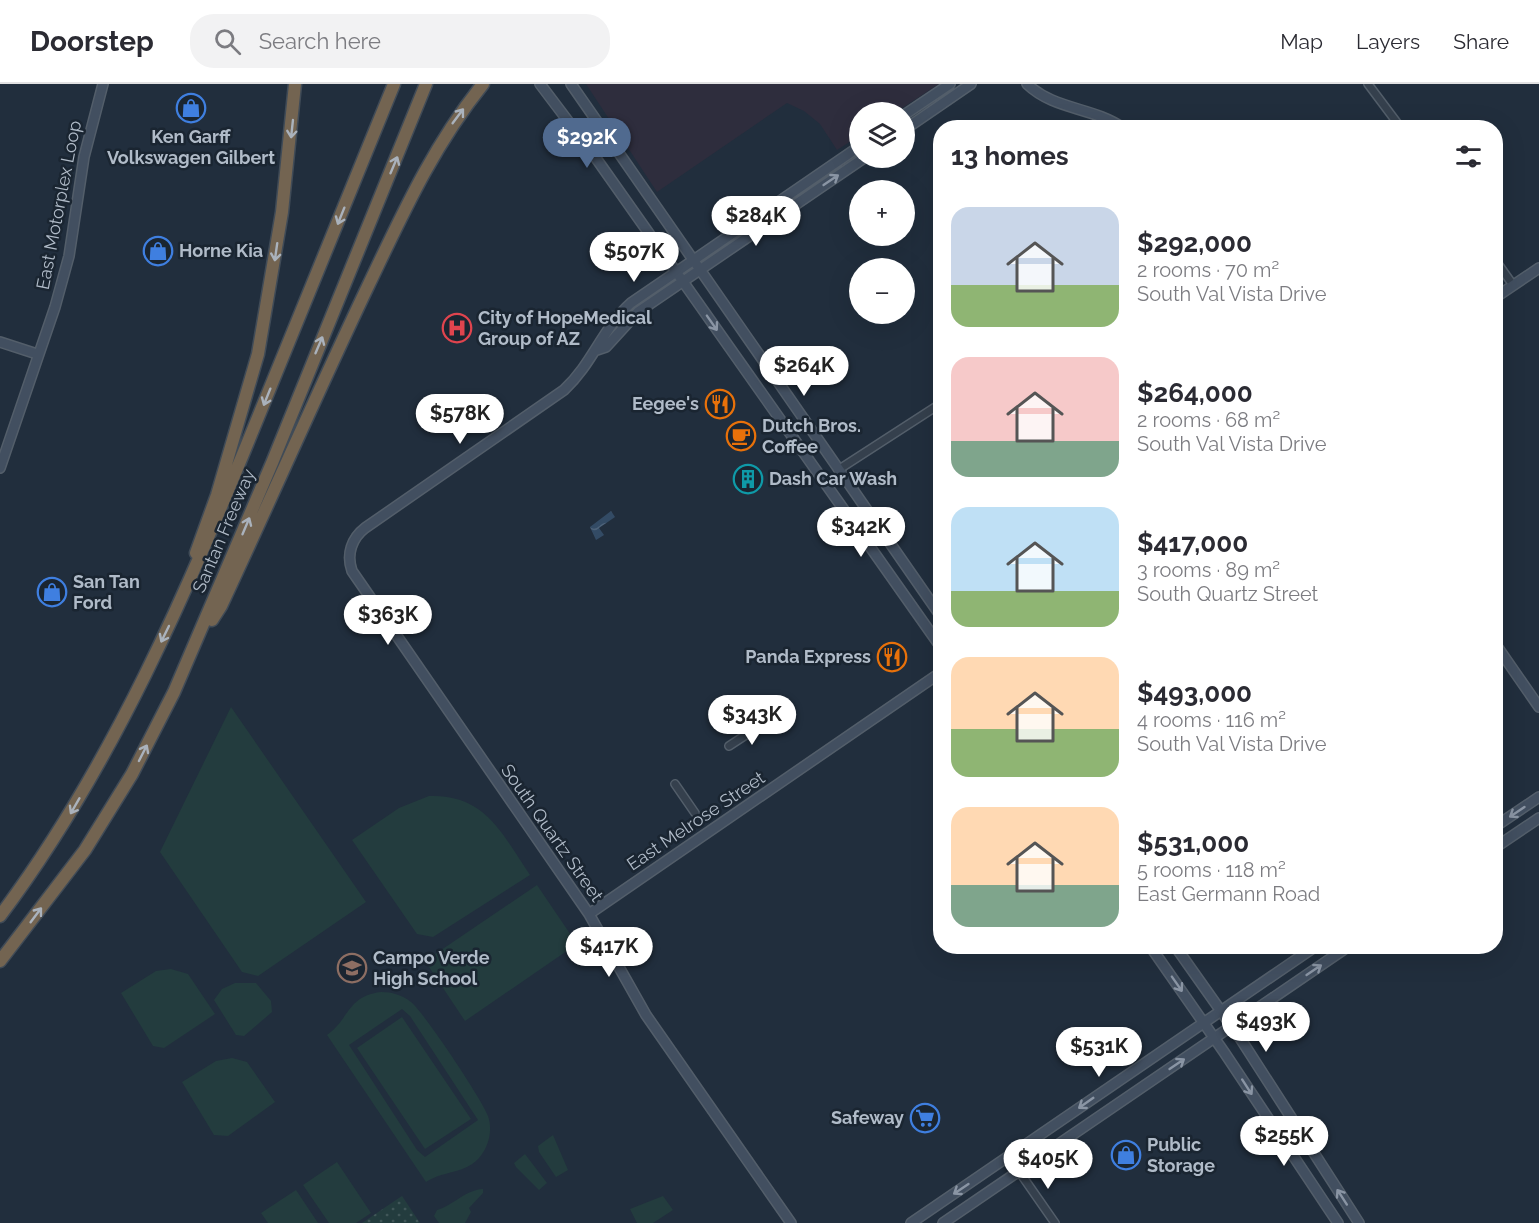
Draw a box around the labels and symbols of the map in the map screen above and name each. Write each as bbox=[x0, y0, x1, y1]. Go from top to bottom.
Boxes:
shop icon: Ken Garff Volkswagen Gilbert bbox=[175, 92, 207, 124]
one-way arrow bbox=[452, 108, 464, 124]
one-way arrow bbox=[286, 118, 297, 138]
pin: $292K bbox=[545, 118, 629, 169]
street label: East Motorplex Loop bbox=[32, 119, 85, 291]
place label: Ken Garff Volkswagen Gilbert bbox=[107, 126, 275, 168]
one-way arrow bbox=[389, 156, 400, 174]
one-way arrow bbox=[822, 174, 839, 186]
pin: $284K bbox=[714, 196, 798, 247]
one-way arrow bbox=[334, 206, 345, 225]
pin: $507K bbox=[592, 232, 676, 283]
shop icon: Horne Kia bbox=[142, 235, 174, 267]
place label: Horne Kia bbox=[179, 240, 263, 261]
one-way arrow bbox=[271, 241, 282, 261]
place label: City of HopeMedical Group of AZ bbox=[478, 307, 652, 349]
hospital icon: City of HopeMedical Group of AZ bbox=[441, 312, 473, 344]
one-way arrow bbox=[706, 314, 718, 331]
one-way arrow bbox=[314, 336, 325, 354]
pin: $264K bbox=[762, 346, 846, 397]
one-way arrow bbox=[261, 387, 272, 405]
restaurant icon: Eegee's bbox=[704, 388, 736, 420]
place label: Eegee's bbox=[632, 393, 699, 414]
pin: $578K bbox=[418, 394, 502, 445]
place label: Dutch Bros. Coffee bbox=[762, 415, 861, 457]
cafe icon: Dutch Bros. Coffee bbox=[725, 420, 757, 452]
building icon: Dash Car Wash bbox=[732, 463, 764, 495]
street label: Santan Freeway bbox=[188, 465, 259, 596]
place label: Dash Car Wash bbox=[769, 468, 897, 489]
pin: $342K bbox=[819, 507, 903, 558]
one-way arrow bbox=[241, 517, 252, 535]
place label: San Tan Ford bbox=[73, 571, 140, 613]
shop icon: San Tan Ford bbox=[36, 576, 68, 608]
pin: $363K bbox=[346, 595, 430, 646]
one-way arrow bbox=[159, 624, 171, 642]
restaurant icon: Panda Express bbox=[876, 641, 908, 673]
place label: Panda Express bbox=[745, 646, 871, 667]
pin: $343K bbox=[710, 695, 794, 746]
one-way arrow bbox=[138, 744, 149, 762]
street label: South Quartz Street bbox=[497, 760, 608, 906]
street label: East Melrose Street bbox=[623, 767, 769, 874]
one-way arrow bbox=[68, 797, 80, 814]
one-way arrow bbox=[1509, 806, 1526, 818]
one-way arrow bbox=[29, 907, 42, 923]
pin: $417K bbox=[567, 927, 651, 978]
place label: Campo Verde High School bbox=[373, 947, 490, 989]
school or university icon: Campo Verde High School bbox=[336, 952, 368, 984]
one-way arrow bbox=[1306, 964, 1322, 976]
one-way arrow bbox=[1171, 976, 1183, 992]
pin: $493K bbox=[1224, 1002, 1308, 1053]
pin: $531K bbox=[1057, 1027, 1141, 1078]
one-way arrow bbox=[1169, 1058, 1185, 1070]
one-way arrow bbox=[1241, 1078, 1253, 1094]
one-way arrow bbox=[1079, 1097, 1095, 1109]
supermarket icon: Safeway bbox=[909, 1102, 941, 1134]
place label: Safeway bbox=[831, 1107, 904, 1128]
pin: $255K bbox=[1242, 1116, 1326, 1167]
place label: Public Storage bbox=[1147, 1134, 1215, 1176]
pin: $405K bbox=[1006, 1139, 1090, 1190]
shop icon: Public Storage bbox=[1110, 1139, 1142, 1171]
one-way arrow bbox=[953, 1183, 969, 1195]
one-way arrow bbox=[1336, 1189, 1349, 1206]

